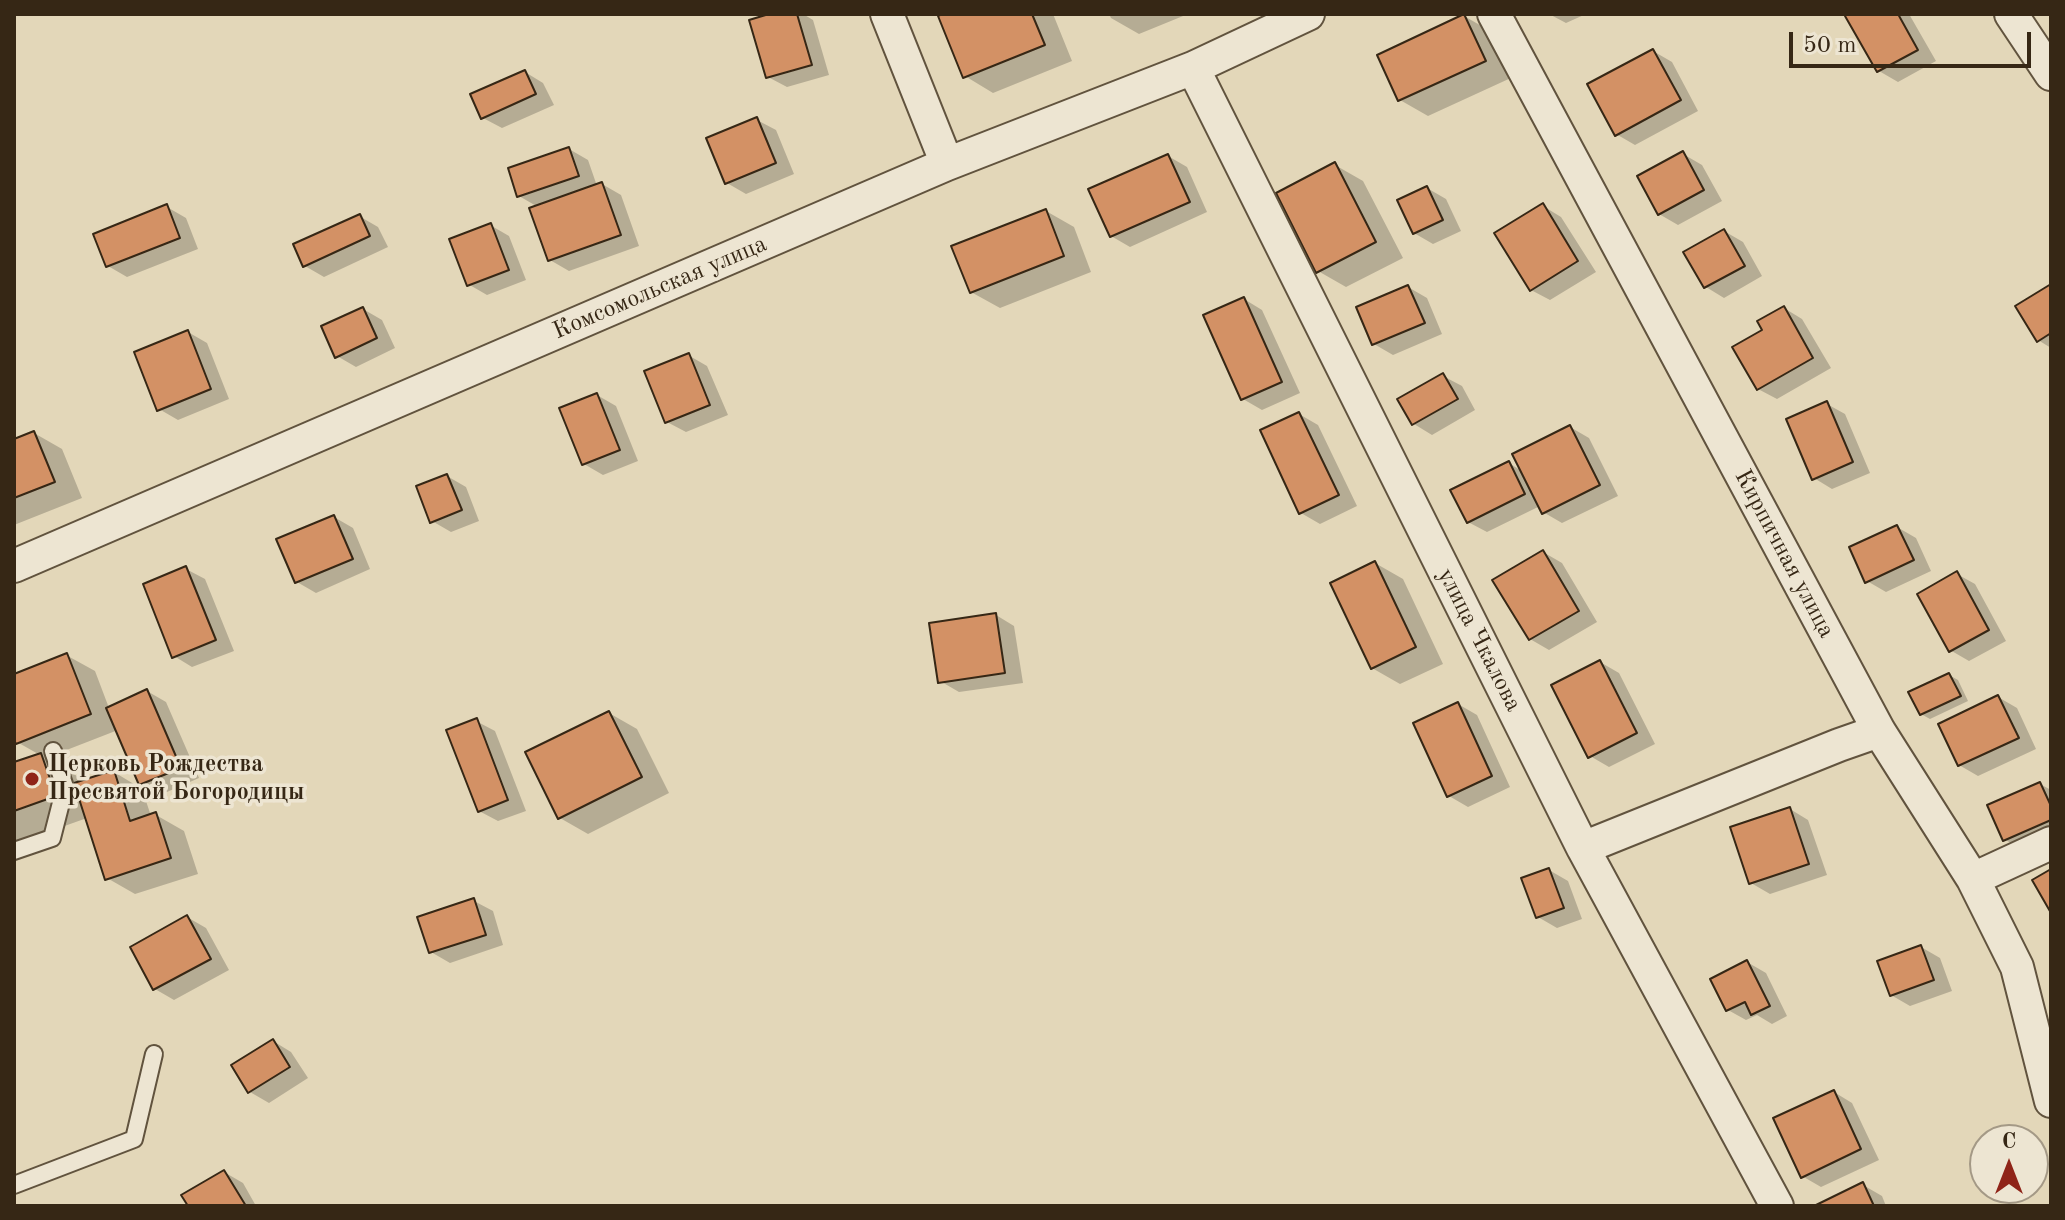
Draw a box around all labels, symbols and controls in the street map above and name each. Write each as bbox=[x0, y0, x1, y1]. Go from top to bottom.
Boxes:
scale bar bbox=[1793, 16, 2035, 66]
text: 50 m bbox=[1803, 34, 1857, 58]
street label: Комсомольская улица bbox=[549, 230, 771, 346]
street label: Кирпичная улица bbox=[1728, 465, 1840, 643]
street label: улица Чкалова bbox=[1431, 564, 1527, 716]
place label: Церковь Рождества Пресвятой Богородицы bbox=[48, 751, 304, 807]
marker: Церковь Рождества Пресвятой Богородицы bbox=[23, 770, 41, 788]
north arrow bbox=[1969, 1124, 2049, 1204]
text: С bbox=[2002, 1131, 2016, 1153]

